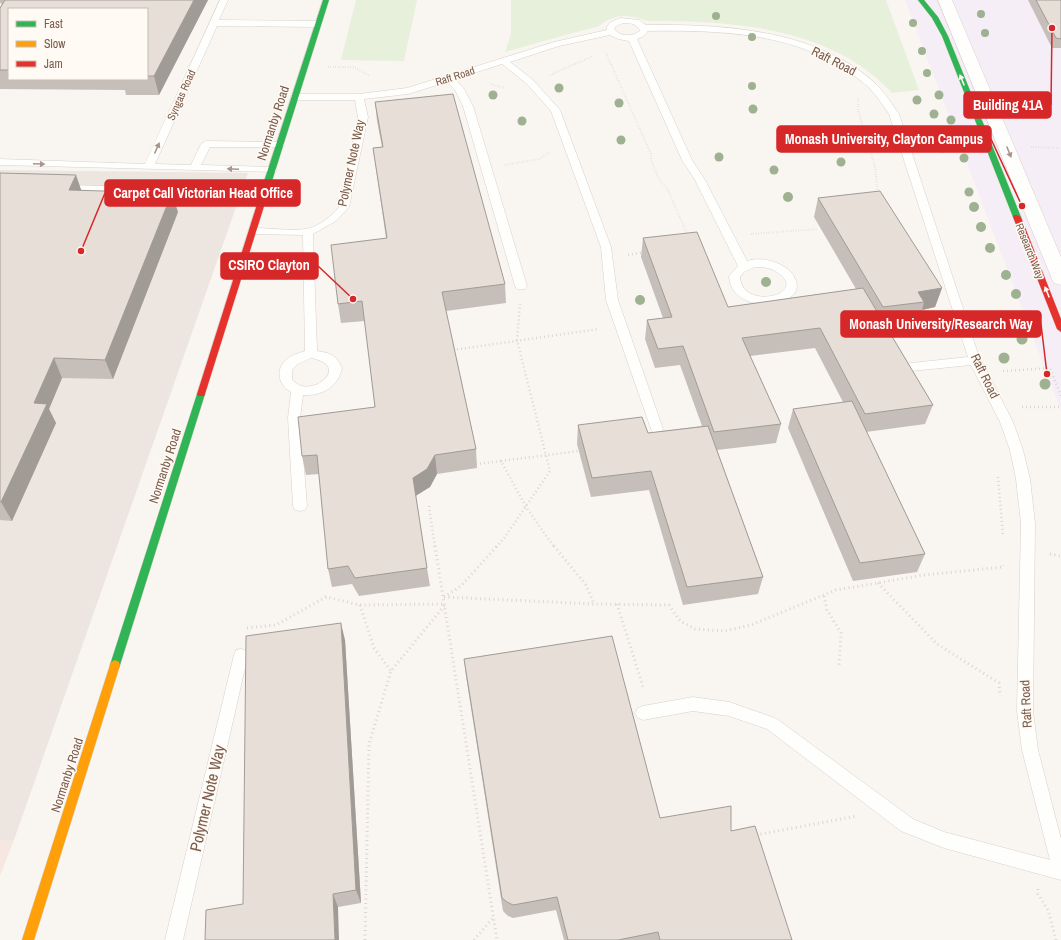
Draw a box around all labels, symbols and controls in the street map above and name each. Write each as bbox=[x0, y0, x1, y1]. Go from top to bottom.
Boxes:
legend bbox=[8, 8, 148, 80]
text: Fast bbox=[44, 16, 63, 32]
text: Slow bbox=[44, 36, 66, 52]
street label: Raft Road bbox=[809, 43, 859, 80]
text: Jam bbox=[44, 56, 63, 72]
street label: Raft Road bbox=[434, 63, 476, 89]
street label: Syngas Road bbox=[164, 67, 198, 123]
one-way arrow bbox=[959, 74, 965, 86]
street label: Normanby Road bbox=[253, 83, 293, 163]
callout: Building 41A bbox=[964, 92, 1051, 118]
text: Building 41A bbox=[973, 96, 1044, 114]
street label: Polymer Note Way bbox=[333, 117, 369, 208]
callout: Monash University, Clayton Campus bbox=[777, 126, 991, 152]
text: Monash University, Clayton Campus bbox=[785, 130, 983, 148]
one-way arrow bbox=[154, 143, 160, 154]
one-way arrow bbox=[1006, 147, 1012, 159]
one-way arrow bbox=[33, 160, 45, 167]
one-way arrow bbox=[226, 166, 239, 172]
callout: Carpet Call Victorian Head Office bbox=[105, 180, 300, 206]
text: Carpet Call Victorian Head Office bbox=[113, 184, 293, 202]
street label: Research Way bbox=[1012, 221, 1048, 281]
callout: CSIRO Clayton bbox=[221, 253, 318, 279]
text: CSIRO Clayton bbox=[228, 256, 310, 274]
one-way arrow bbox=[1043, 286, 1049, 298]
callout: Monash University/Research Way bbox=[841, 311, 1041, 337]
text: Monash University/Research Way bbox=[849, 315, 1033, 333]
street label: Raft Road bbox=[967, 351, 1003, 401]
street label: Normanby Road bbox=[145, 426, 185, 506]
street label: Raft Road bbox=[1016, 680, 1036, 728]
street label: Normanby Road bbox=[47, 735, 87, 815]
street label: Polymer Note Way bbox=[184, 742, 230, 854]

